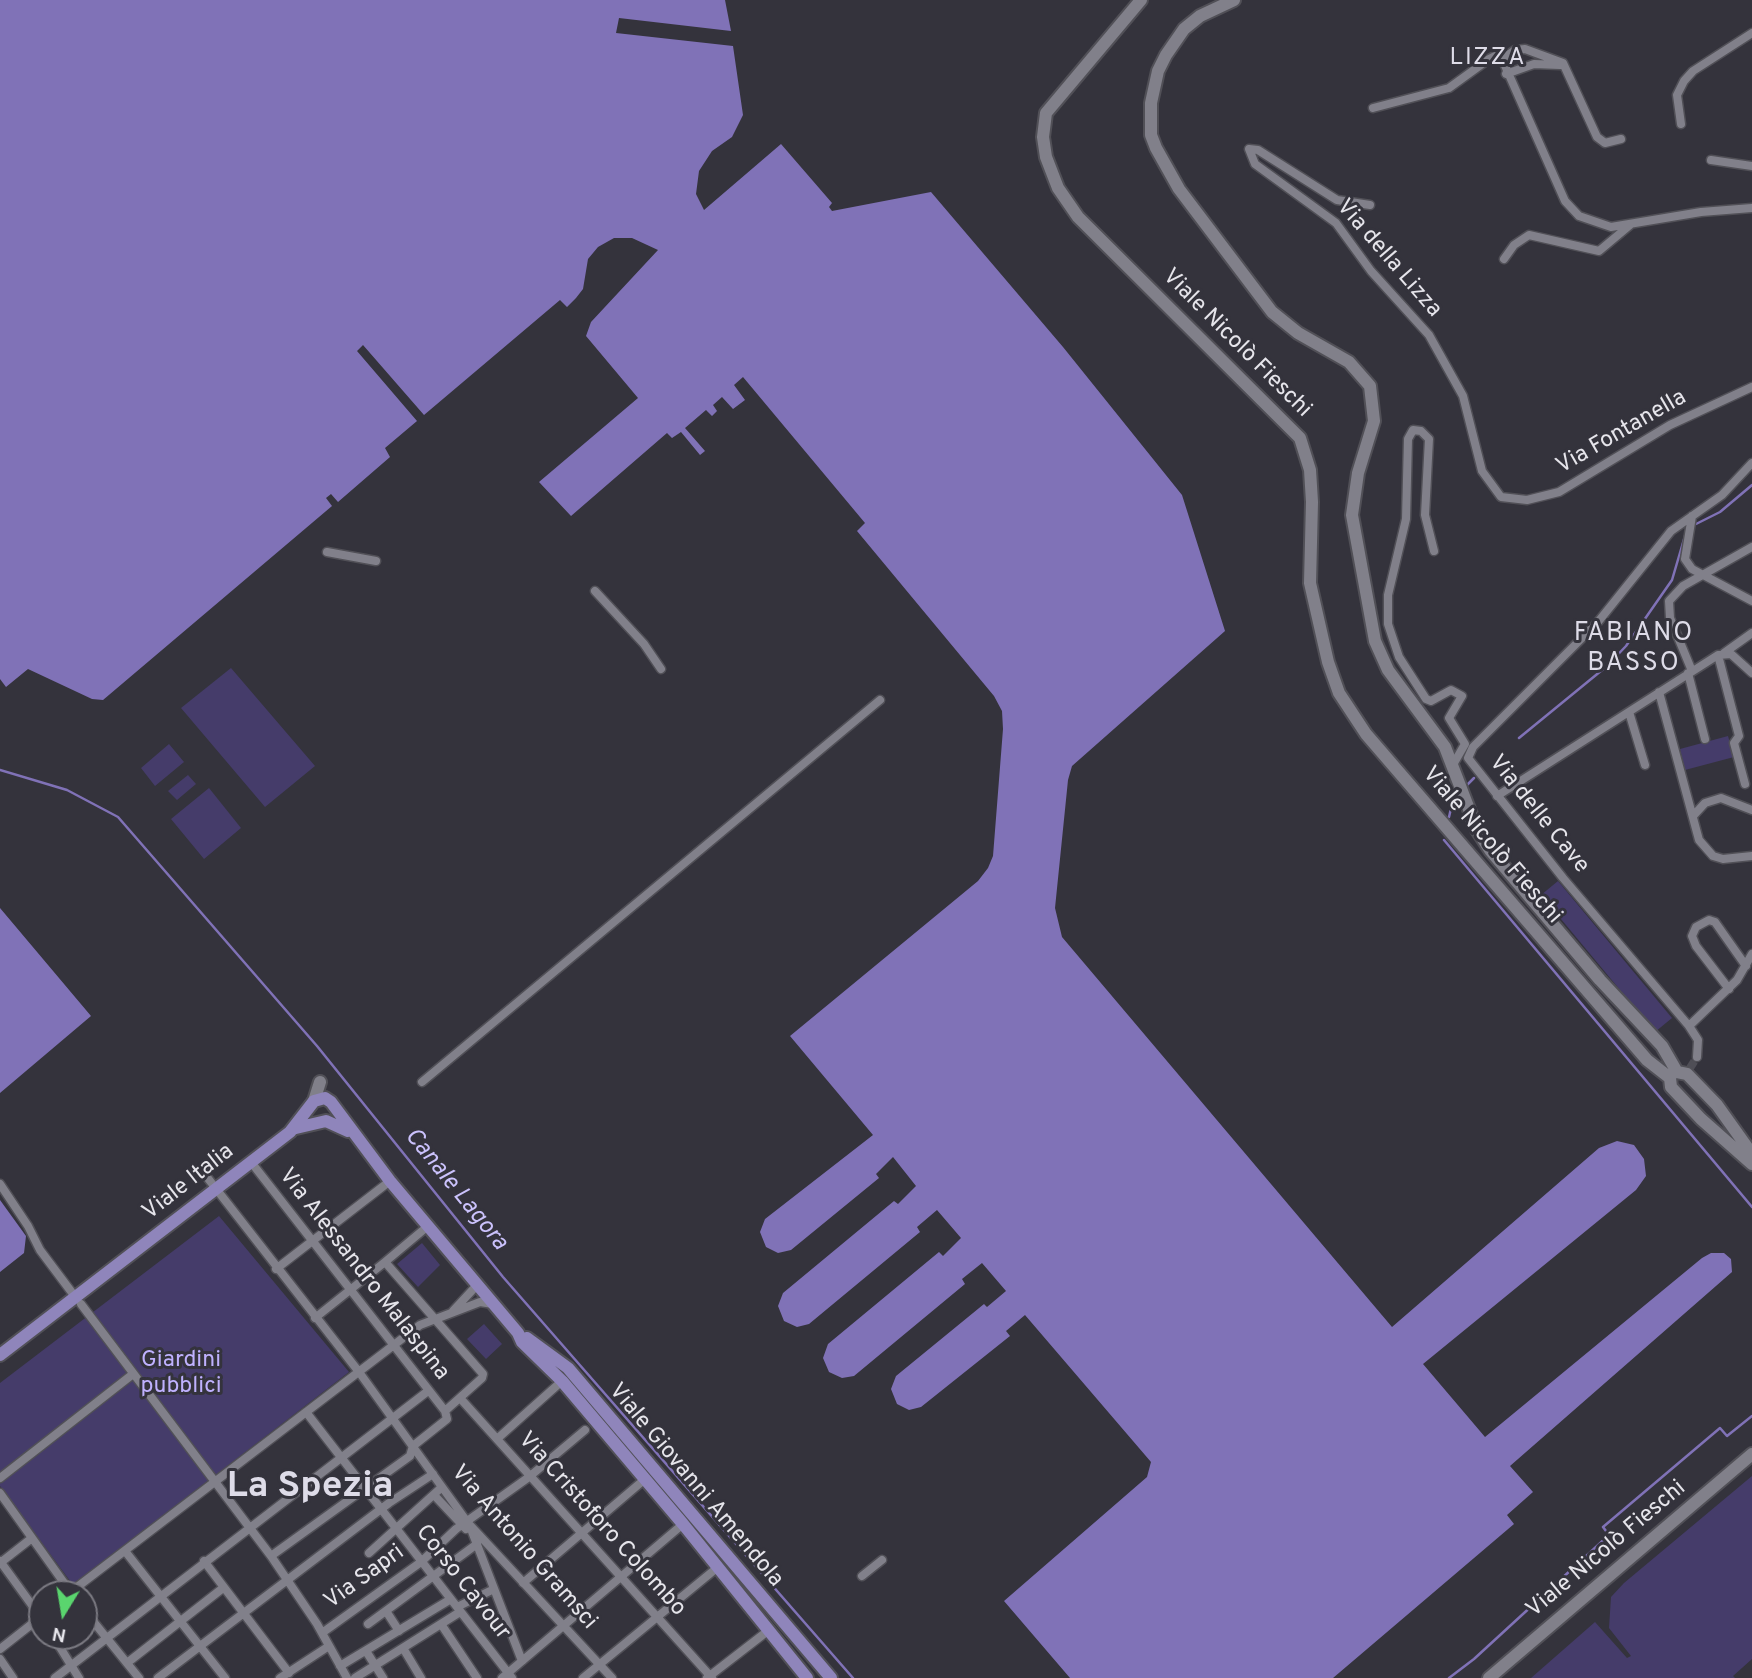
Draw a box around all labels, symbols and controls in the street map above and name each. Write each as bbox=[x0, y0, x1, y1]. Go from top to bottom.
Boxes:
district label: LIZZA bbox=[1450, 45, 1526, 73]
street label: Via della Lizza bbox=[1329, 194, 1447, 324]
street label: Viale Nicolò Fieschi bbox=[1156, 264, 1316, 424]
street label: Via Fontanella bbox=[1552, 385, 1692, 481]
district label: FABIANO BASSO bbox=[1575, 619, 1693, 680]
street label: Via delle Cave bbox=[1482, 750, 1594, 880]
street label: Viale Nicolò Fieschi bbox=[1415, 762, 1567, 930]
water label: Canale Lagora bbox=[397, 1123, 513, 1257]
street label: Viale Italia bbox=[138, 1139, 240, 1227]
street label: Via Alessandro Malaspina bbox=[272, 1163, 454, 1387]
park label: Giardini pubblici bbox=[140, 1347, 222, 1401]
street label: Viale Giovanni Amendola bbox=[602, 1378, 788, 1594]
street label: Via Cristoforo Colombo bbox=[511, 1427, 691, 1623]
street label: Via Antonio Gramsci bbox=[444, 1460, 602, 1636]
district label: La Spezia bbox=[227, 1467, 393, 1511]
street label: Viale Nicolò Fieschi bbox=[1522, 1475, 1692, 1625]
street label: Corso Cavour bbox=[408, 1520, 516, 1646]
street label: Via Sapri bbox=[320, 1540, 410, 1616]
north arrow bbox=[28, 1580, 98, 1650]
text: N bbox=[50, 1621, 68, 1647]

